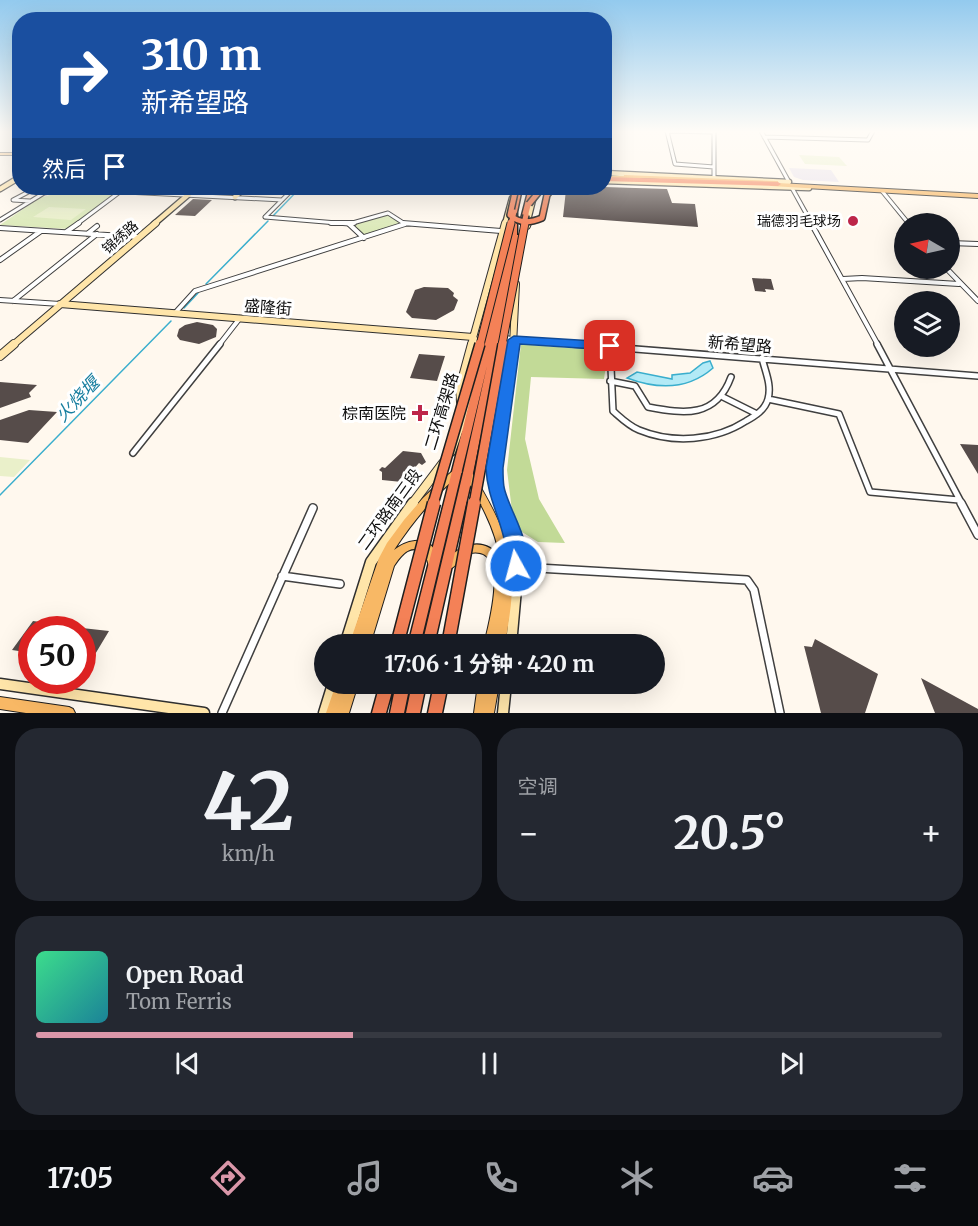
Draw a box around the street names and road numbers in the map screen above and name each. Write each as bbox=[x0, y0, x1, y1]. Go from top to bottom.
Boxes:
street label: 锦绣路 bbox=[98, 216, 142, 258]
street label: 盛隆街 bbox=[243, 295, 293, 319]
street label: 新希望路 bbox=[707, 331, 773, 357]
street label: 二环高架路 bbox=[420, 370, 462, 452]
street label: 二环路南三段 bbox=[353, 464, 425, 554]

